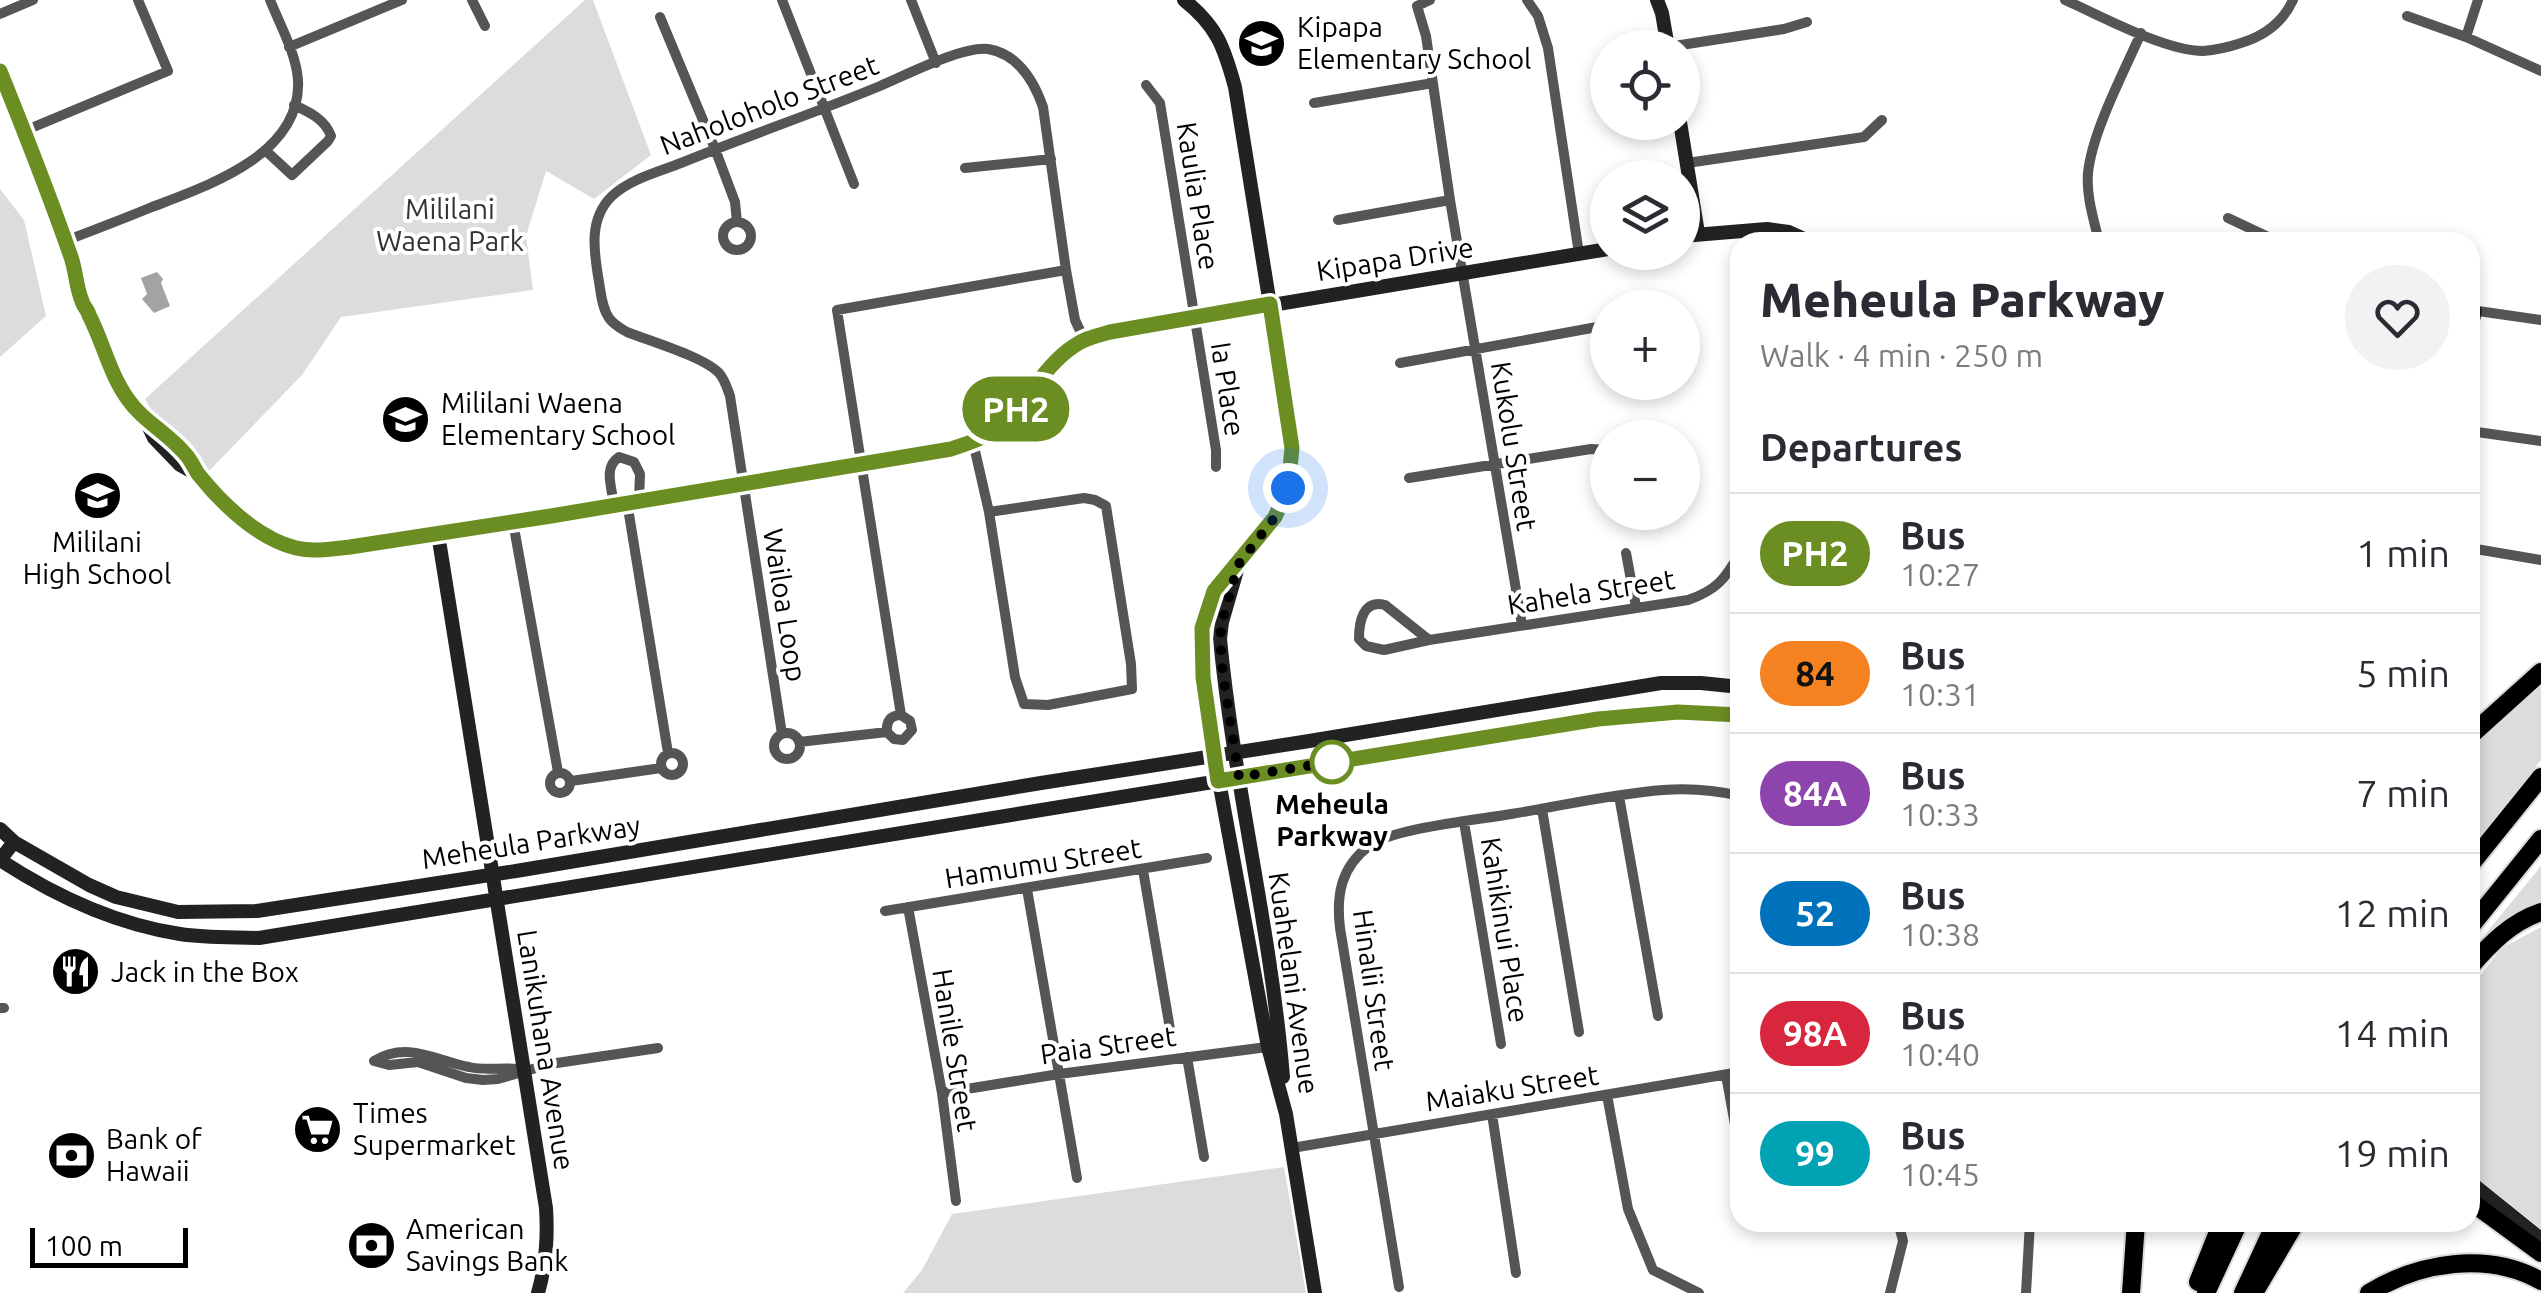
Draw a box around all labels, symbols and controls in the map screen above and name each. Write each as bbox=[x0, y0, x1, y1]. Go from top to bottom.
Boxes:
place label: Kipapa Elementary School bbox=[1297, 11, 1531, 74]
school or university icon: Kipapa Elementary School bbox=[1236, 17, 1288, 69]
map controls bbox=[1590, 30, 1700, 530]
button: locate bbox=[1590, 30, 1700, 140]
street label: Naholoholo Street bbox=[655, 49, 882, 160]
street label: Kaulia Place bbox=[1172, 120, 1225, 272]
button: layers bbox=[1590, 160, 1700, 270]
park label: Mililani Waena Park bbox=[376, 193, 524, 256]
street label: Kipapa Drive bbox=[1314, 231, 1476, 286]
button: heart bbox=[2345, 265, 2450, 370]
text: Meheula Parkway bbox=[1760, 272, 2164, 326]
button: + bbox=[1590, 290, 1700, 400]
text: Walk · 4 min · 250 m bbox=[1760, 337, 2043, 373]
street label: Ia Place bbox=[1206, 340, 1251, 438]
street label: Kukolu Street bbox=[1486, 359, 1543, 533]
line badge: PH2 bbox=[958, 376, 1074, 442]
place label: Mililani Waena Elementary School bbox=[441, 387, 675, 450]
text: PH2 bbox=[982, 389, 1050, 429]
school or university icon: Mililani Waena Elementary School bbox=[380, 393, 432, 445]
button: − bbox=[1590, 420, 1700, 530]
text: Departures bbox=[1760, 426, 1962, 468]
your location bbox=[1263, 463, 1313, 513]
school or university icon: Mililani High School bbox=[71, 469, 123, 521]
text: Bus bbox=[1900, 514, 1965, 556]
place label: Mililani High School bbox=[23, 526, 171, 589]
street label: Wailoa Loop bbox=[758, 526, 813, 684]
text: 1 min bbox=[2356, 532, 2450, 574]
text: PH2 bbox=[1781, 533, 1849, 573]
text: 10:27 bbox=[1900, 556, 1980, 592]
street label: Kahela Street bbox=[1505, 563, 1677, 620]
text: Bus bbox=[1900, 634, 1965, 676]
text: 5 min bbox=[2356, 652, 2450, 694]
text: 84 bbox=[1795, 653, 1835, 693]
text: 10:31 bbox=[1900, 676, 1980, 712]
marker: Meheula Parkway bbox=[1311, 741, 1353, 783]
text: Bus bbox=[1900, 754, 1965, 796]
text: 7 min bbox=[2356, 772, 2450, 814]
text: 84A bbox=[1783, 773, 1847, 813]
place label: Meheula Parkway bbox=[1275, 788, 1389, 851]
text: 10:33 bbox=[1900, 796, 1980, 832]
street label: Meheula Parkway bbox=[420, 809, 642, 874]
street label: Hamumu Street bbox=[942, 832, 1144, 893]
street label: Kahikinui Place bbox=[1476, 835, 1535, 1025]
street label: Kuahelani Avenue bbox=[1264, 870, 1325, 1096]
text: Bus bbox=[1900, 874, 1965, 916]
text: 12 min bbox=[2335, 892, 2450, 934]
text: 52 bbox=[1795, 893, 1835, 933]
street label: Hinalii Street bbox=[1348, 907, 1401, 1072]
text: 10:38 bbox=[1900, 916, 1980, 952]
street label: Lanikuhana Avenue bbox=[512, 927, 581, 1172]
restaurant icon: Jack in the Box bbox=[50, 946, 102, 998]
place label: Jack in the Box bbox=[111, 956, 299, 987]
street label: Hanile Street bbox=[927, 966, 984, 1133]
text: Bus bbox=[1900, 994, 1965, 1036]
text: 14 min bbox=[2335, 1012, 2450, 1054]
text: 98A bbox=[1783, 1013, 1847, 1053]
street label: Paia Street bbox=[1038, 1020, 1178, 1069]
text: 10:40 bbox=[1900, 1036, 1980, 1072]
street label: Maiaku Street bbox=[1423, 1059, 1601, 1116]
place label: Times Supermarket bbox=[353, 1097, 515, 1160]
supermarket icon: Times Supermarket bbox=[292, 1103, 344, 1155]
text: Bus bbox=[1900, 1114, 1965, 1156]
place label: Bank of Hawaii bbox=[106, 1123, 202, 1186]
bank icon: Bank of Hawaii bbox=[45, 1129, 97, 1181]
text: 19 min bbox=[2335, 1132, 2450, 1174]
text: 99 bbox=[1795, 1133, 1835, 1173]
text: 10:45 bbox=[1900, 1156, 1980, 1192]
place label: American Savings Bank bbox=[406, 1213, 569, 1276]
bank icon: American Savings Bank bbox=[345, 1219, 397, 1271]
scale bar bbox=[30, 1223, 188, 1268]
text: 100 m bbox=[45, 1230, 123, 1261]

